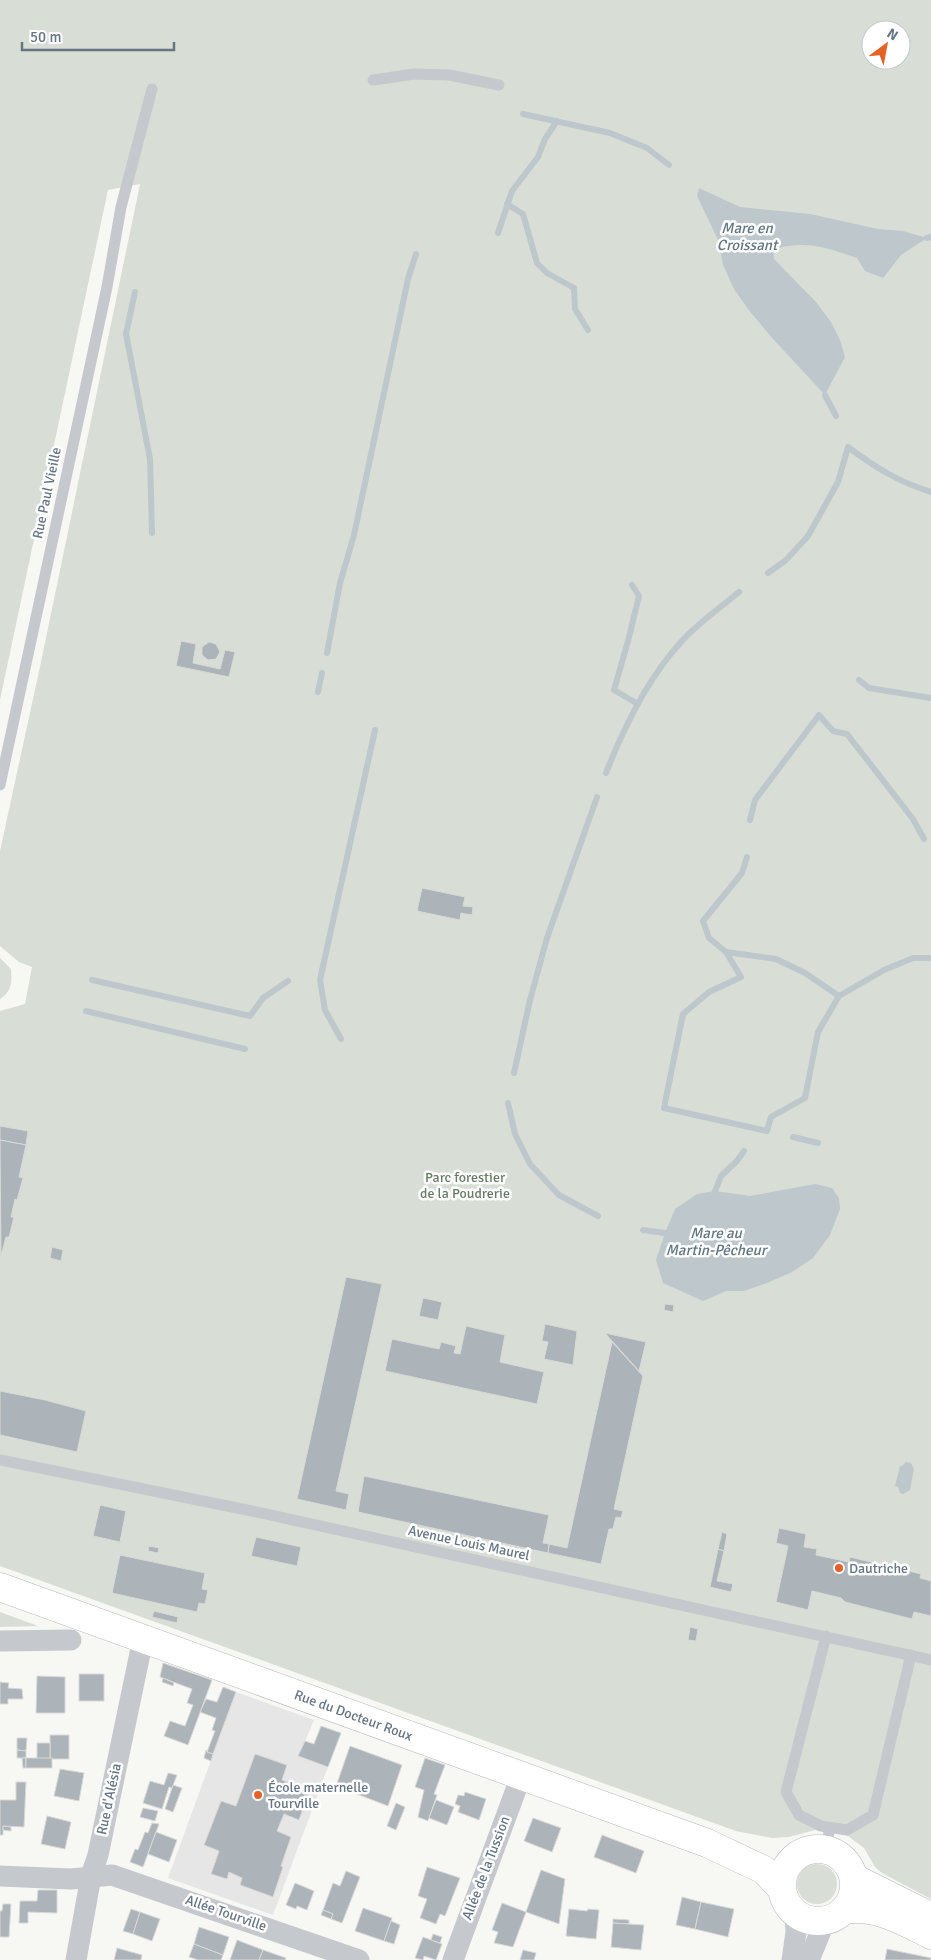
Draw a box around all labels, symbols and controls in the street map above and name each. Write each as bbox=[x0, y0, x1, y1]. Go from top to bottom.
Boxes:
scale bar bbox=[22, 20, 175, 52]
north arrow bbox=[861, 20, 911, 70]
text: N bbox=[884, 25, 901, 44]
text: 50 m bbox=[30, 28, 61, 46]
water label: Mare en Croissant bbox=[717, 219, 779, 254]
street label: Rue Paul Vieille bbox=[29, 446, 65, 540]
park label: Parc forestier de la Poudrerie bbox=[420, 1169, 510, 1202]
water label: Mare au Martin-Pêcheur bbox=[666, 1224, 769, 1259]
street label: Avenue Louis Maurel bbox=[407, 1522, 531, 1564]
place label: Dautriche bbox=[849, 1560, 908, 1577]
marker: Dautriche bbox=[833, 1562, 845, 1574]
street label: Rue du Docteur Roux bbox=[292, 1686, 415, 1744]
street label: Rue d'Alésia bbox=[93, 1762, 125, 1836]
place label: École maternelle Tourville bbox=[268, 1779, 368, 1812]
marker: École maternelle Tourville bbox=[252, 1789, 264, 1801]
street label: Allée de la Tussion bbox=[458, 1814, 514, 1922]
street label: Allée Tourville bbox=[183, 1891, 269, 1935]

